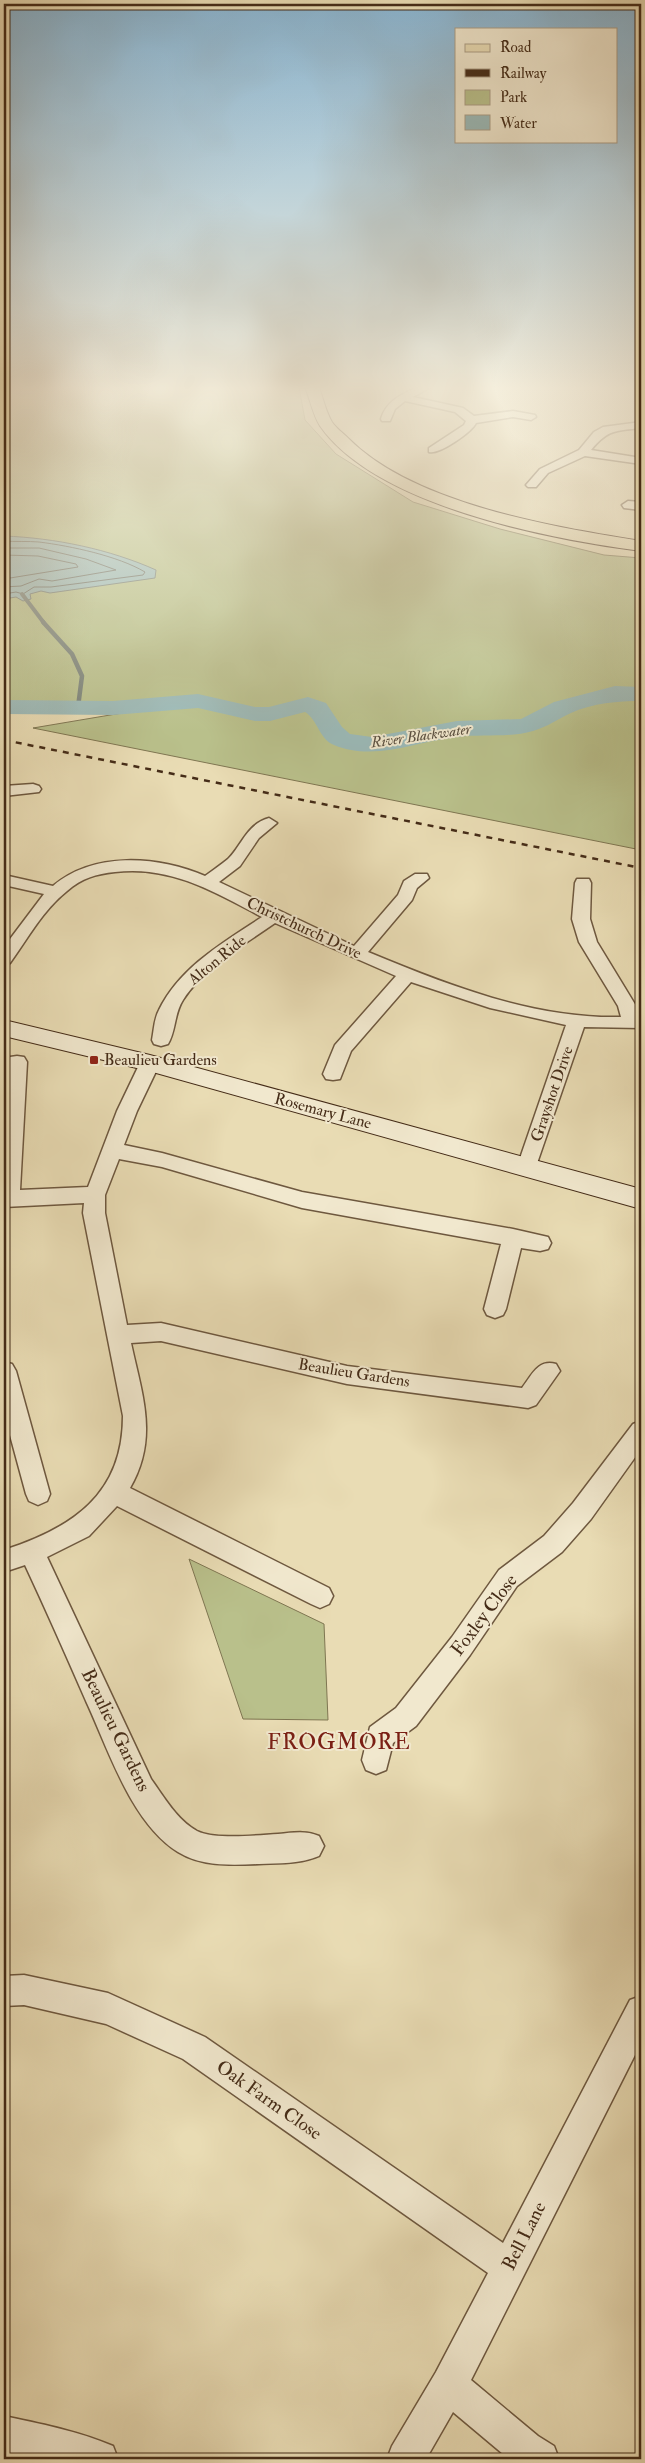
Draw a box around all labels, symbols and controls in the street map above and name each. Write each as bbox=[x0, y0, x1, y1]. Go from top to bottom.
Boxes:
legend bbox=[455, 28, 618, 142]
text: Road bbox=[500, 38, 532, 57]
text: Railway bbox=[500, 64, 547, 83]
text: Park bbox=[500, 88, 527, 107]
text: Water bbox=[499, 114, 537, 133]
water label: River Blackwater bbox=[369, 719, 474, 753]
street label: Christchurch Drive bbox=[243, 893, 365, 964]
street label: Alton Ride bbox=[183, 930, 250, 990]
street label: Grayshot Drive bbox=[526, 1043, 578, 1144]
place label: Beaulieu Gardens bbox=[104, 1050, 217, 1070]
marker: Beaulieu Gardens bbox=[88, 1054, 100, 1066]
street label: Rosemary Lane bbox=[272, 1088, 374, 1134]
street label: Beaulieu Gardens bbox=[297, 1354, 411, 1392]
street label: Foxley Close bbox=[445, 1569, 523, 1661]
street label: Beaulieu Gardens bbox=[76, 1665, 156, 1795]
district label: FROGMORE bbox=[267, 1728, 411, 1756]
street label: Oak Farm Close bbox=[211, 2055, 327, 2145]
street label: Bell Lane bbox=[497, 2198, 551, 2274]

